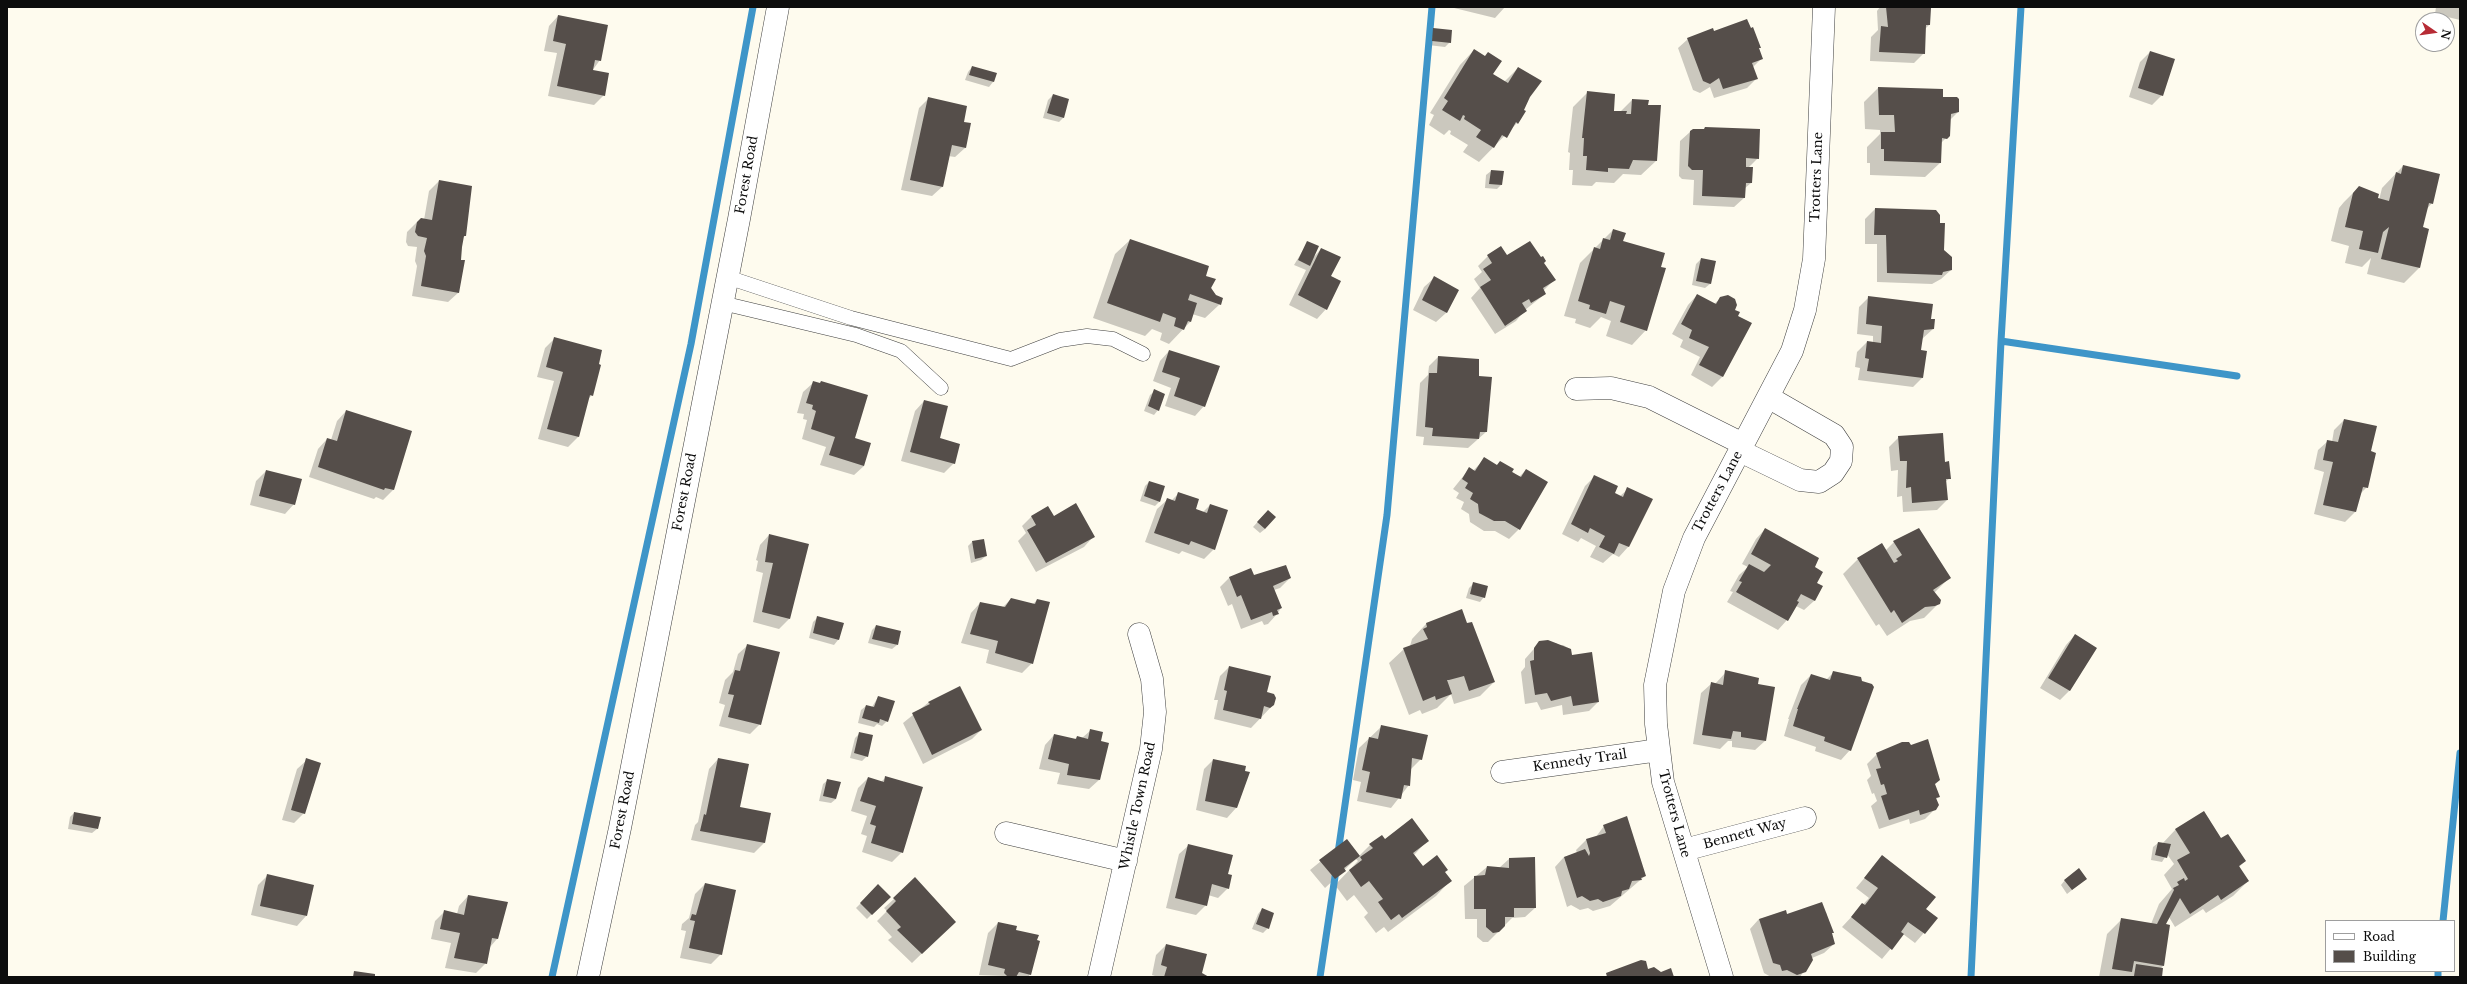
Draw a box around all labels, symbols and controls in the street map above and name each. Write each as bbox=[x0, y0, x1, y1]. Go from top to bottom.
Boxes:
north arrow bbox=[2415, 12, 2455, 52]
text: N bbox=[2438, 28, 2454, 41]
street label: Trotters Lane bbox=[1808, 132, 1826, 222]
street label: Forest Road bbox=[732, 135, 762, 215]
street label: Trotters Lane bbox=[1690, 449, 1746, 535]
street label: Forest Road bbox=[670, 452, 700, 532]
street label: Whistle Town Road bbox=[1117, 740, 1159, 872]
street label: Kennedy Trail bbox=[1532, 747, 1628, 775]
street label: Trotters Lane bbox=[1655, 768, 1693, 860]
street label: Forest Road bbox=[608, 770, 638, 850]
street label: Bennett Way bbox=[1702, 815, 1788, 853]
legend bbox=[2325, 920, 2455, 972]
text: Road bbox=[2363, 929, 2395, 944]
text: Building bbox=[2363, 949, 2416, 964]

